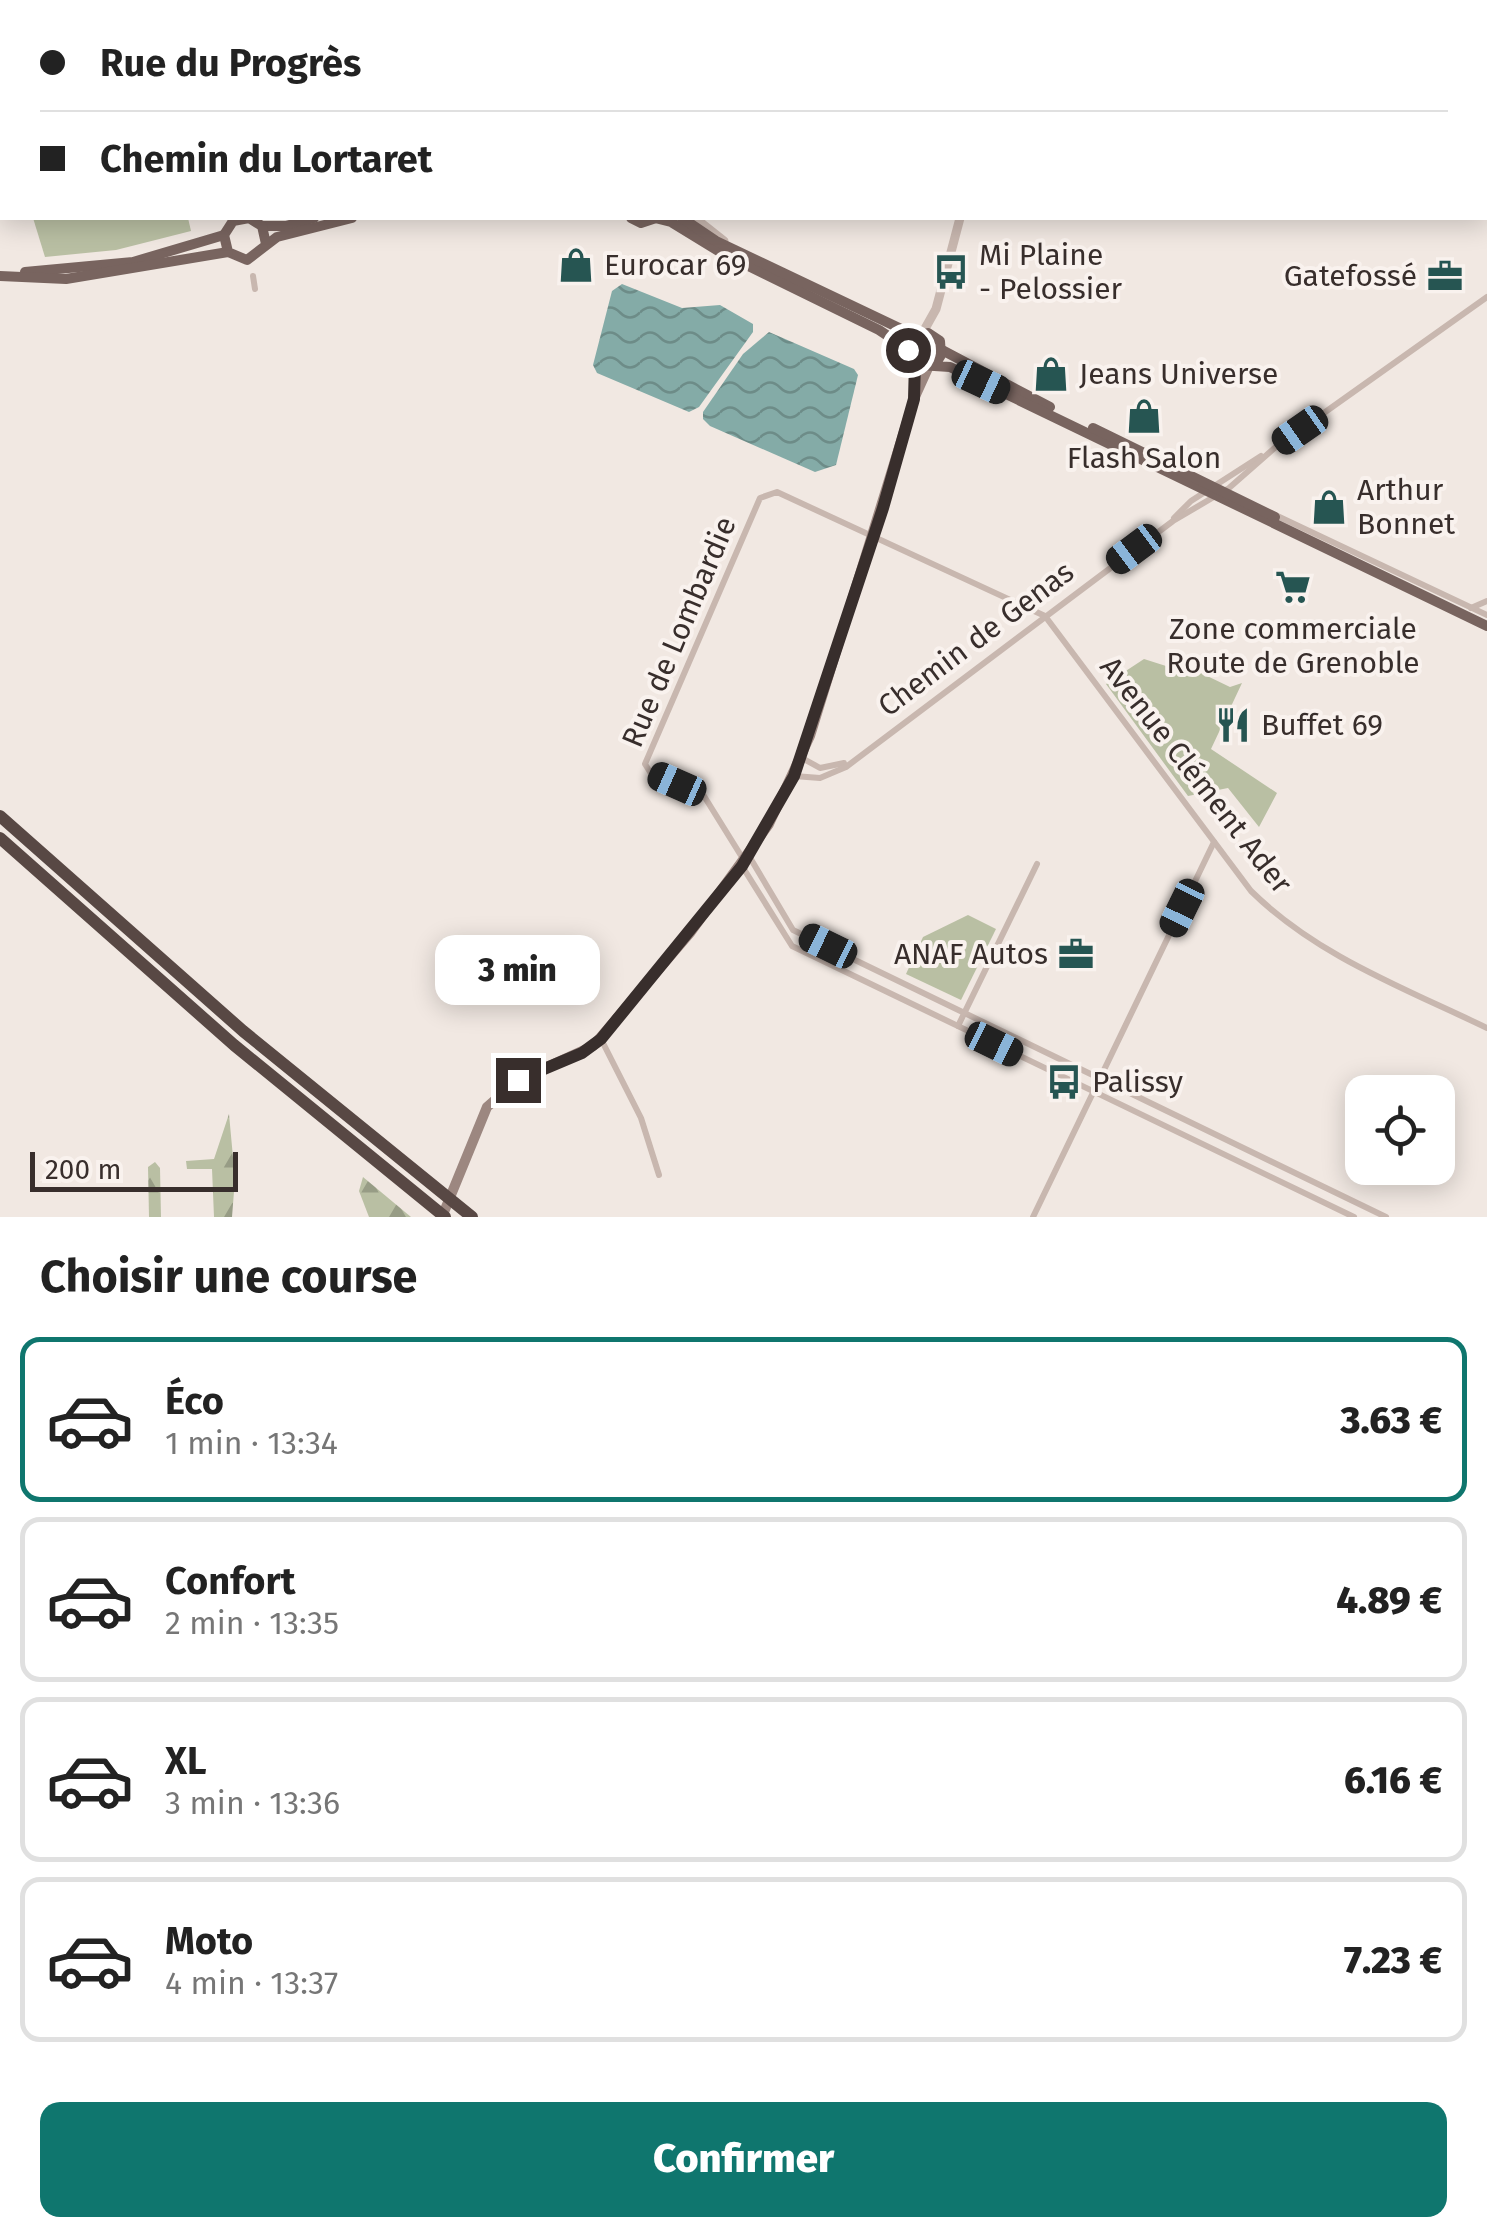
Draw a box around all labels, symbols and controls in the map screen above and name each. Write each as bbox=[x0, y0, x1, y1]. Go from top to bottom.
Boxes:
text: Rue du Progrès bbox=[100, 40, 361, 86]
text: Chemin du Lortaret bbox=[100, 136, 432, 182]
place label: Mi Plaine - Pelossier bbox=[979, 237, 1123, 307]
shop icon: Eurocar 69 bbox=[557, 246, 595, 284]
place label: Eurocar 69 bbox=[604, 247, 746, 283]
bus stop icon: Mi Plaine - Pelossier bbox=[932, 253, 970, 291]
office icon: Gatefossé bbox=[1426, 257, 1464, 295]
place label: Gatefossé bbox=[1284, 258, 1417, 294]
route start bbox=[886, 328, 931, 373]
shop icon: Jeans Universe bbox=[1032, 355, 1070, 393]
car bbox=[947, 356, 1015, 408]
place label: Jeans Universe bbox=[1079, 356, 1278, 392]
shop icon: Flash Salon bbox=[1125, 397, 1163, 435]
car bbox=[1267, 401, 1333, 459]
place label: Flash Salon bbox=[1067, 440, 1221, 476]
place label: Arthur Bonnet bbox=[1357, 472, 1455, 542]
shop icon: Arthur Bonnet bbox=[1310, 488, 1348, 526]
street label: Rue de Lombardie bbox=[614, 511, 744, 753]
car bbox=[1101, 519, 1167, 579]
street label: Chemin de Genas bbox=[871, 554, 1081, 724]
supermarket icon: Zone commerciale Route de Grenoble bbox=[1274, 568, 1312, 606]
place label: Zone commerciale Route de Grenoble bbox=[1166, 611, 1420, 681]
street label: Avenue Clément Ader bbox=[1092, 649, 1300, 901]
restaurant icon: Buffet 69 bbox=[1214, 706, 1252, 744]
place label: Buffet 69 bbox=[1261, 707, 1383, 743]
car bbox=[643, 758, 711, 810]
car bbox=[1155, 874, 1209, 942]
car bbox=[794, 919, 862, 973]
callout: 3 min bbox=[436, 935, 600, 1005]
office icon: ANAF Autos bbox=[1057, 935, 1095, 973]
place label: ANAF Autos bbox=[894, 936, 1048, 972]
text: 3 min bbox=[478, 951, 557, 989]
car bbox=[960, 1017, 1028, 1071]
route end bbox=[496, 1058, 541, 1103]
bus stop icon: Palissy bbox=[1045, 1063, 1083, 1101]
place label: Palissy bbox=[1092, 1064, 1183, 1100]
map controls bbox=[1345, 1075, 1455, 1185]
button: locate bbox=[1345, 1075, 1455, 1185]
scale bar bbox=[30, 1147, 238, 1192]
text: 200 m bbox=[45, 1153, 122, 1186]
text: Choisir une course bbox=[40, 1250, 417, 1304]
icon: car bbox=[45, 1375, 135, 1465]
text: Éco bbox=[165, 1378, 224, 1424]
text: 3.63 € bbox=[1341, 1397, 1442, 1443]
text: 1 min · 13:34 bbox=[165, 1424, 338, 1462]
icon: car bbox=[45, 1555, 135, 1645]
text: Confort bbox=[165, 1558, 295, 1604]
text: 4.89 € bbox=[1336, 1577, 1442, 1623]
text: 2 min · 13:35 bbox=[165, 1604, 339, 1642]
icon: car bbox=[45, 1735, 135, 1825]
text: XL bbox=[165, 1738, 207, 1784]
text: 6.16 € bbox=[1344, 1757, 1442, 1803]
text: 3 min · 13:36 bbox=[165, 1784, 340, 1822]
icon: car bbox=[45, 1915, 135, 2005]
text: Moto bbox=[165, 1918, 253, 1964]
text: 7.23 € bbox=[1344, 1937, 1442, 1983]
text: 4 min · 13:37 bbox=[165, 1964, 338, 2002]
button: Confirmer bbox=[40, 2102, 1447, 2217]

